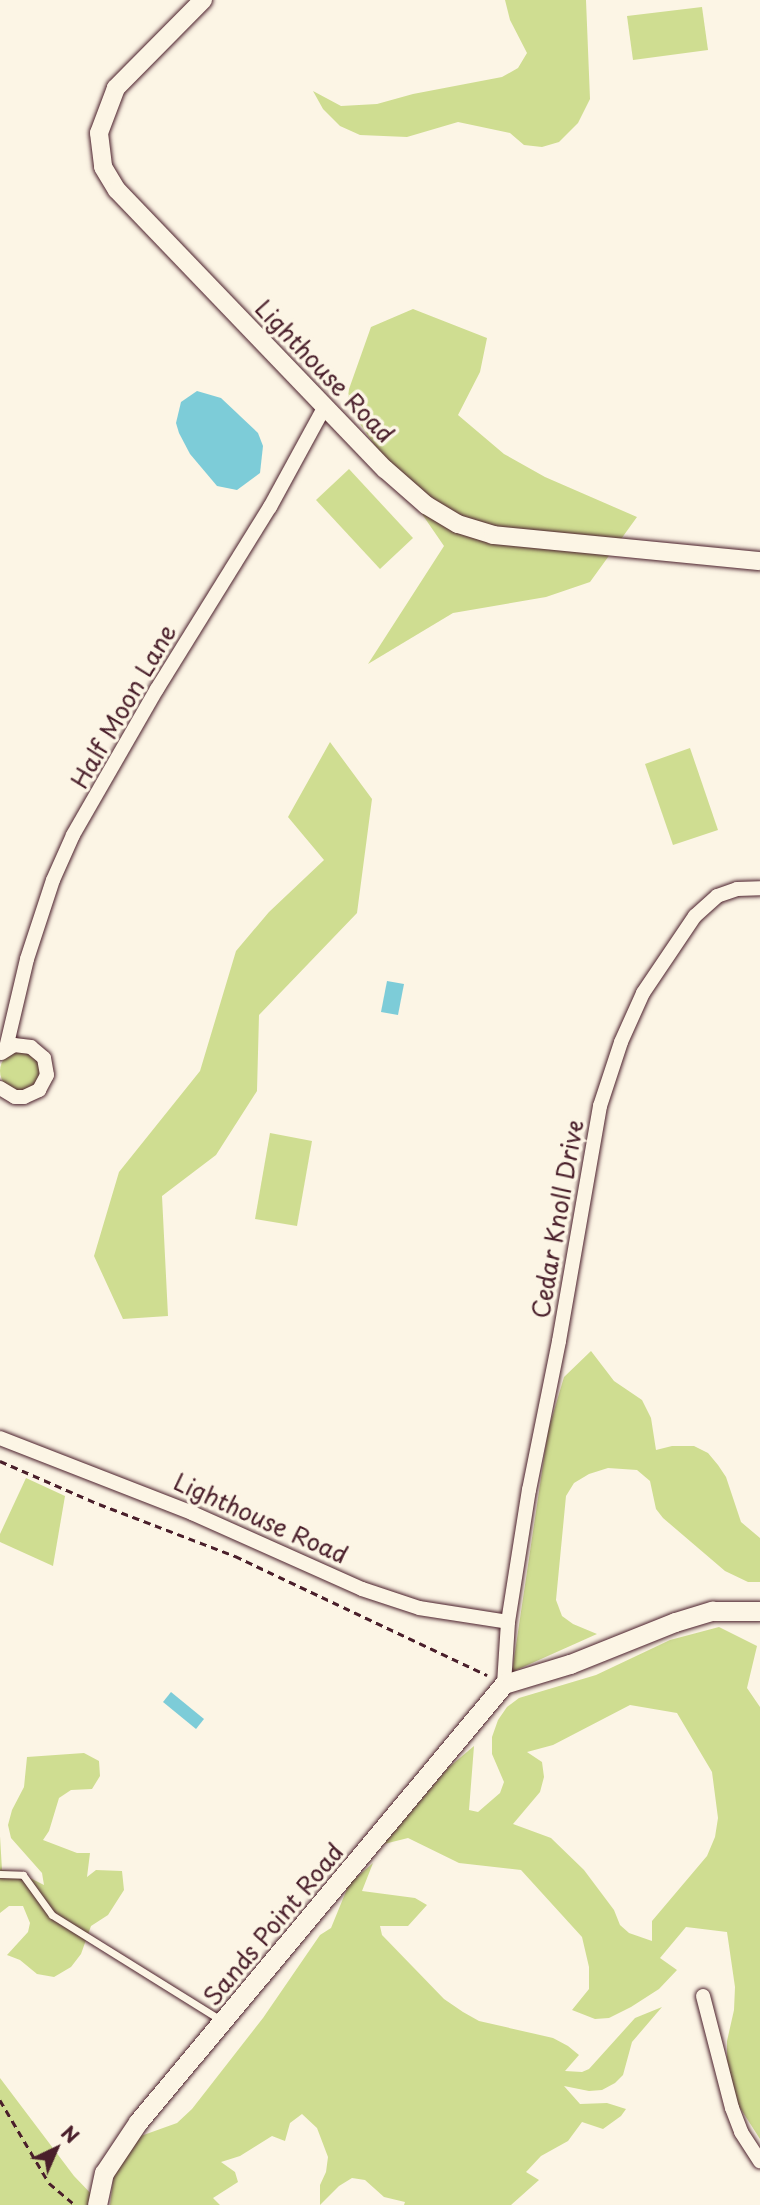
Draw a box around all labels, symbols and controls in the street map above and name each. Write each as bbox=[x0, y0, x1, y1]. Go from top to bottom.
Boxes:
street label: Lighthouse Road bbox=[249, 293, 401, 449]
street label: Half Moon Lane bbox=[64, 618, 182, 794]
street label: Cedar Knoll Drive bbox=[525, 1116, 589, 1322]
street label: Lighthouse Road bbox=[169, 1467, 353, 1569]
street label: Sands Point Road bbox=[197, 1837, 349, 2011]
north arrow bbox=[21, 2114, 91, 2184]
text: N bbox=[55, 2119, 86, 2149]

